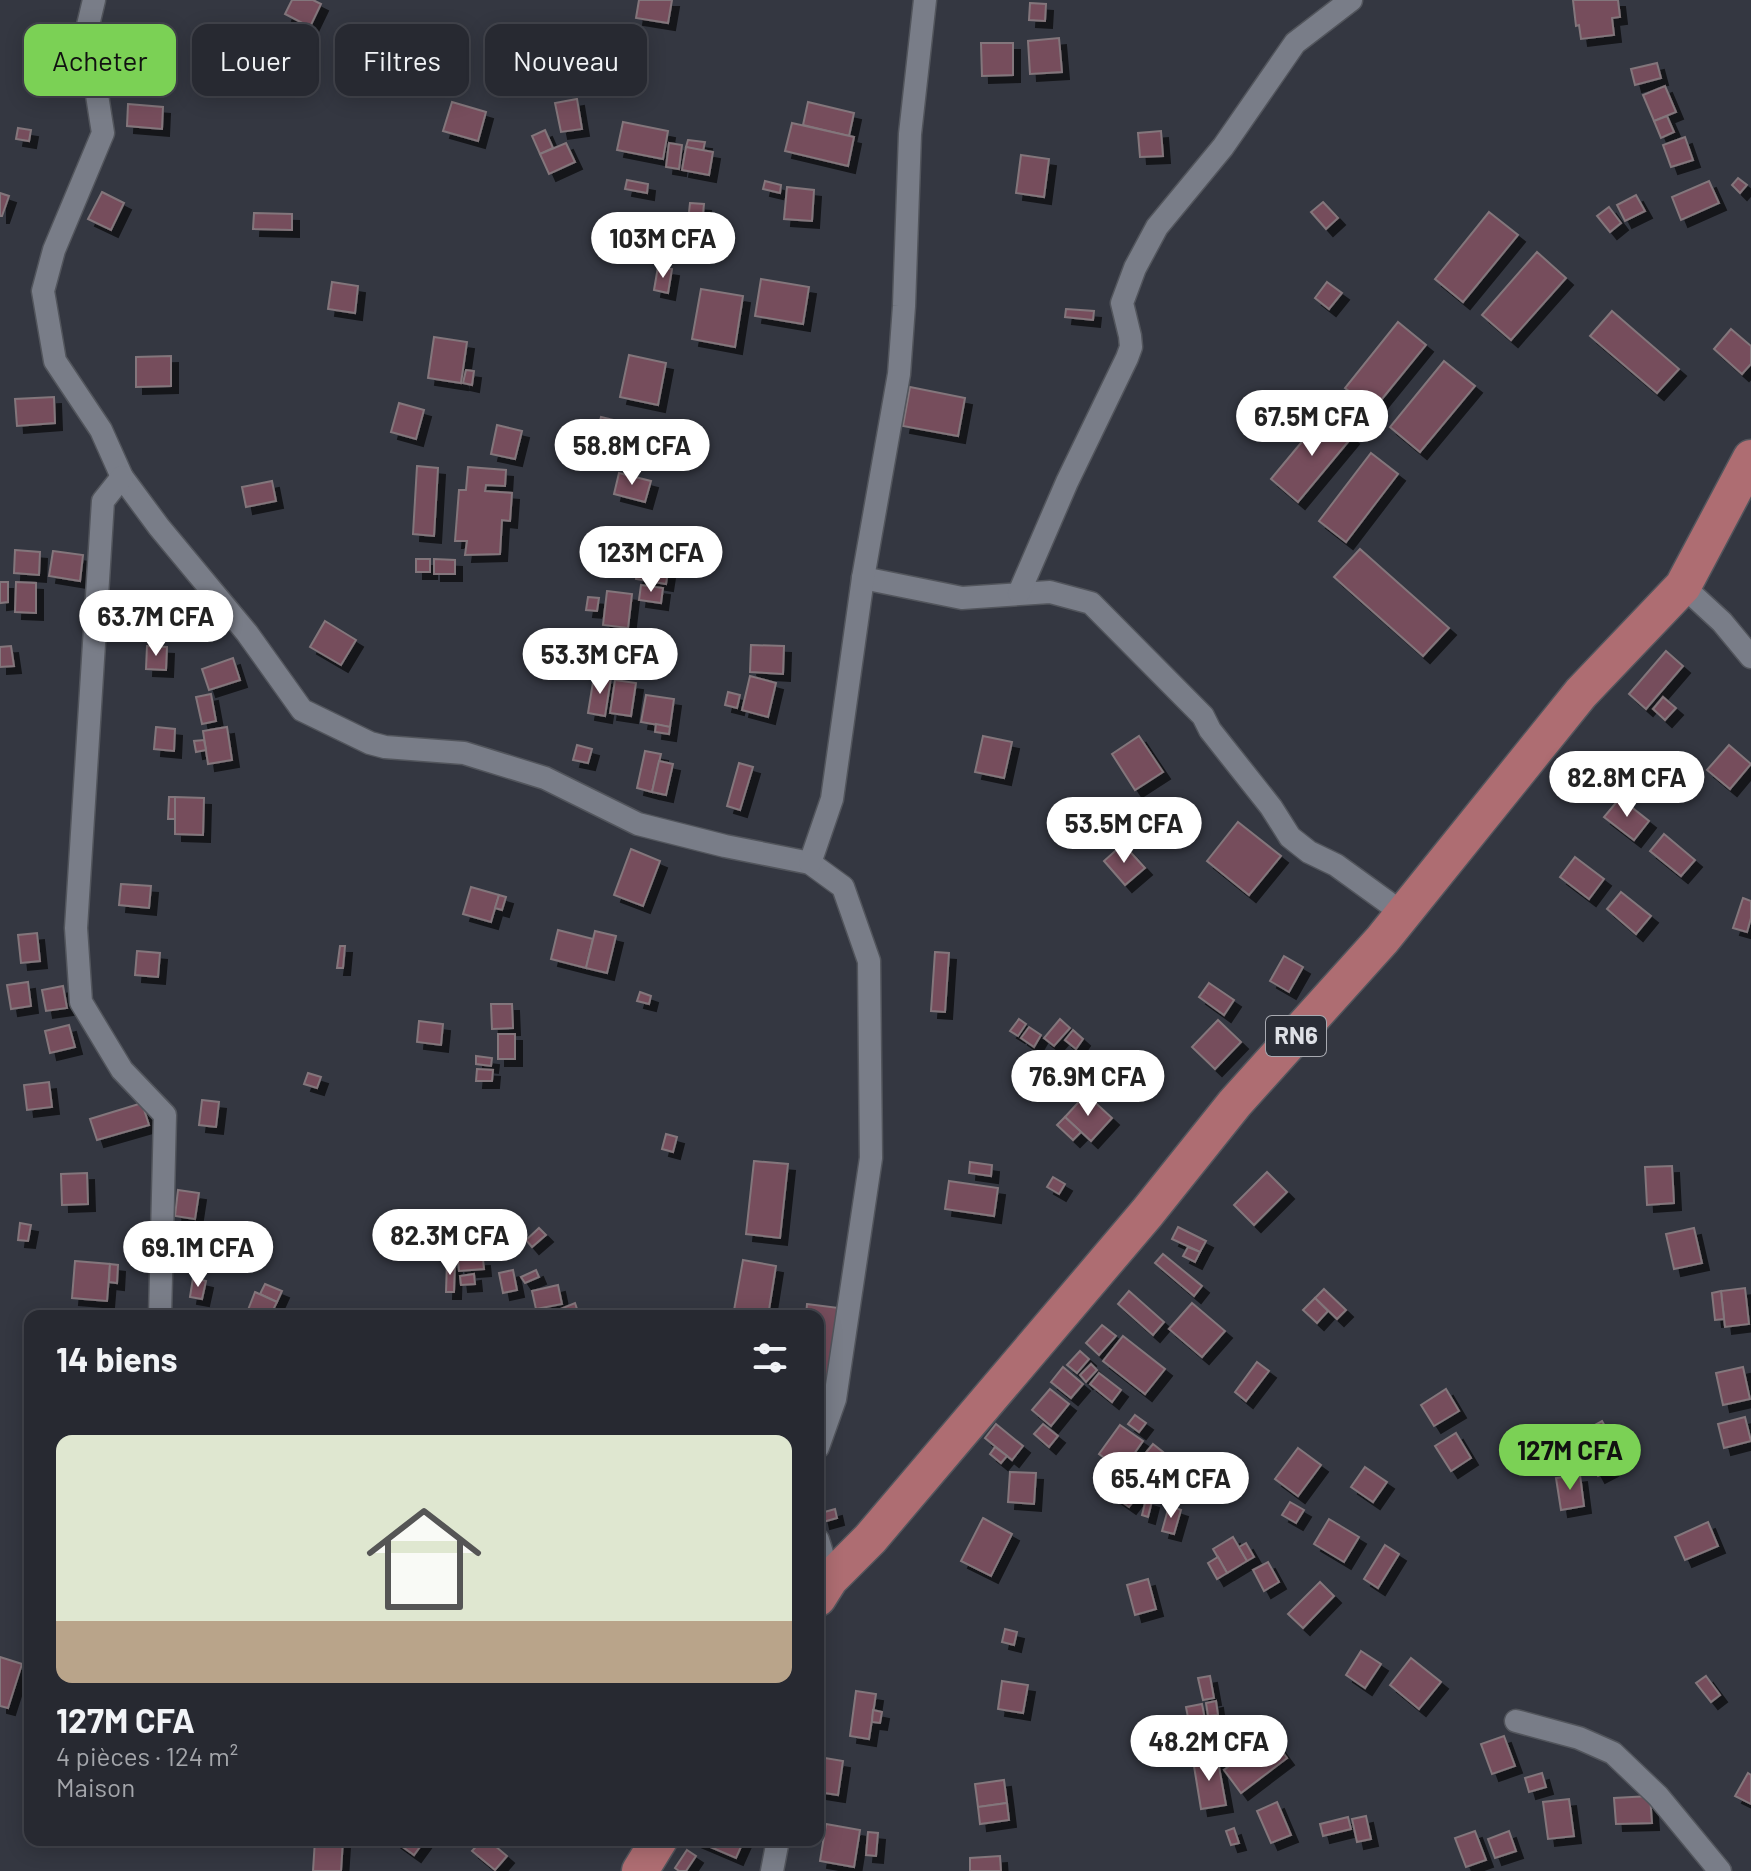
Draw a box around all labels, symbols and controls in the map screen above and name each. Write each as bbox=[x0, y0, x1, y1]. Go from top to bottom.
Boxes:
chip: Acheter bbox=[24, 24, 176, 96]
chip: Louer bbox=[192, 24, 319, 96]
chip: Filtres bbox=[335, 24, 469, 96]
chip: Nouveau bbox=[485, 24, 647, 96]
pin: 103M CFA bbox=[580, 212, 746, 280]
text: 103M CFA bbox=[609, 222, 717, 253]
pin: 67.5M CFA bbox=[1220, 390, 1404, 458]
text: 67.5M CFA bbox=[1254, 400, 1370, 431]
pin: 58.8M CFA bbox=[540, 419, 724, 487]
text: 58.8M CFA bbox=[573, 429, 691, 460]
pin: 123M CFA bbox=[568, 526, 734, 594]
text: 123M CFA bbox=[597, 536, 705, 567]
pin: 63.7M CFA bbox=[64, 590, 248, 658]
text: 63.7M CFA bbox=[97, 600, 215, 631]
pin: 53.3M CFA bbox=[508, 628, 692, 696]
text: 53.3M CFA bbox=[541, 638, 659, 669]
pin: 82.8M CFA bbox=[1535, 751, 1719, 819]
text: 82.8M CFA bbox=[1567, 761, 1687, 792]
pin: 53.5M CFA bbox=[1032, 797, 1216, 865]
text: 53.5M CFA bbox=[1065, 807, 1183, 838]
road number: RN6 bbox=[1266, 1016, 1326, 1056]
pin: 76.9M CFA bbox=[996, 1050, 1180, 1118]
text: 76.9M CFA bbox=[1029, 1060, 1147, 1091]
pin: 82.3M CFA bbox=[358, 1209, 542, 1277]
text: 82.3M CFA bbox=[390, 1219, 510, 1250]
pin: 69.1M CFA bbox=[106, 1221, 290, 1289]
text: 69.1M CFA bbox=[141, 1231, 255, 1262]
icon: filters bbox=[748, 1336, 792, 1380]
text: 14 biens bbox=[56, 1338, 178, 1379]
pin: 127M CFA bbox=[1487, 1424, 1653, 1492]
text: 127M CFA bbox=[1517, 1434, 1623, 1465]
pin: 65.4M CFA bbox=[1079, 1452, 1263, 1520]
text: 65.4M CFA bbox=[1111, 1462, 1231, 1493]
icon: home bbox=[352, 1487, 496, 1631]
text: 127M CFA bbox=[56, 1699, 195, 1740]
pin: 48.2M CFA bbox=[1117, 1715, 1301, 1783]
text: 48.2M CFA bbox=[1149, 1725, 1269, 1756]
text: 4 pièces · 124 m² bbox=[56, 1740, 238, 1771]
text: Maison bbox=[56, 1771, 135, 1802]

